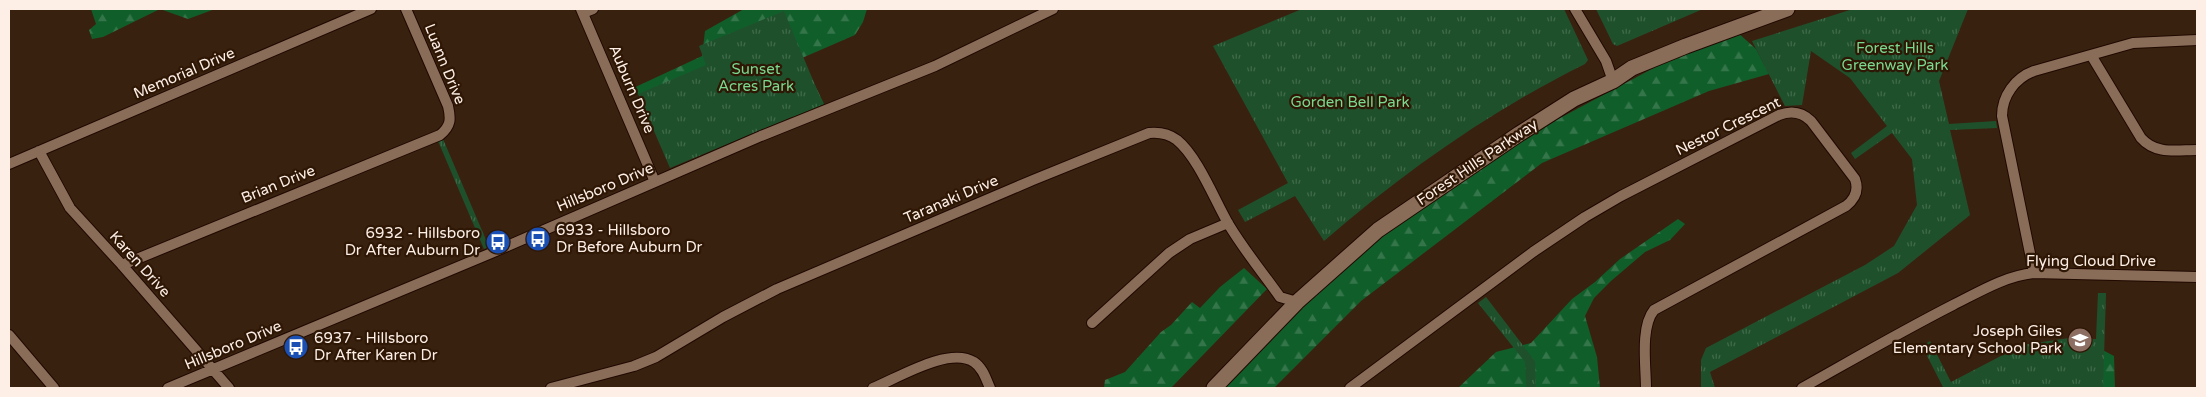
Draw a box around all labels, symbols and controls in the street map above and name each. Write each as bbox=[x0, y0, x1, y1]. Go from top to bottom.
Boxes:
street label: Luann Drive bbox=[421, 21, 469, 107]
park label: Forest Hills Greenway Park bbox=[1842, 39, 1948, 74]
street label: Auburn Drive bbox=[605, 42, 659, 136]
street label: Memorial Drive bbox=[131, 44, 237, 102]
park label: Sunset Acres Park bbox=[718, 60, 794, 95]
park label: Gorden Bell Park bbox=[1290, 93, 1410, 111]
street label: Nestor Crescent bbox=[1673, 93, 1784, 159]
street label: Forest Hills Parkway bbox=[1413, 115, 1541, 209]
street label: Hillsboro Drive bbox=[554, 158, 656, 216]
street label: Brian Drive bbox=[238, 161, 318, 207]
street label: Taranaki Drive bbox=[901, 171, 1001, 227]
place label: 6933 - Hillsboro Dr Before Auburn Dr bbox=[556, 221, 703, 256]
place label: 6932 - Hillsboro Dr After Auburn Dr bbox=[345, 224, 480, 259]
bus stop icon: 6933 - Hillsboro Dr Before Auburn Dr bbox=[525, 226, 551, 252]
street label: Karen Drive bbox=[106, 227, 174, 301]
bus stop icon: 6932 - Hillsboro Dr After Auburn Dr bbox=[485, 229, 511, 255]
street label: Flying Cloud Drive bbox=[2026, 252, 2156, 270]
street label: Hillsboro Drive bbox=[182, 316, 284, 374]
place label: Joseph Giles Elementary School Park bbox=[1893, 322, 2062, 357]
school or university icon: Joseph Giles Elementary School Park bbox=[2067, 327, 2093, 353]
place label: 6937 - Hillsboro Dr After Karen Dr bbox=[314, 329, 438, 364]
bus stop icon: 6937 - Hillsboro Dr After Karen Dr bbox=[283, 334, 309, 360]

